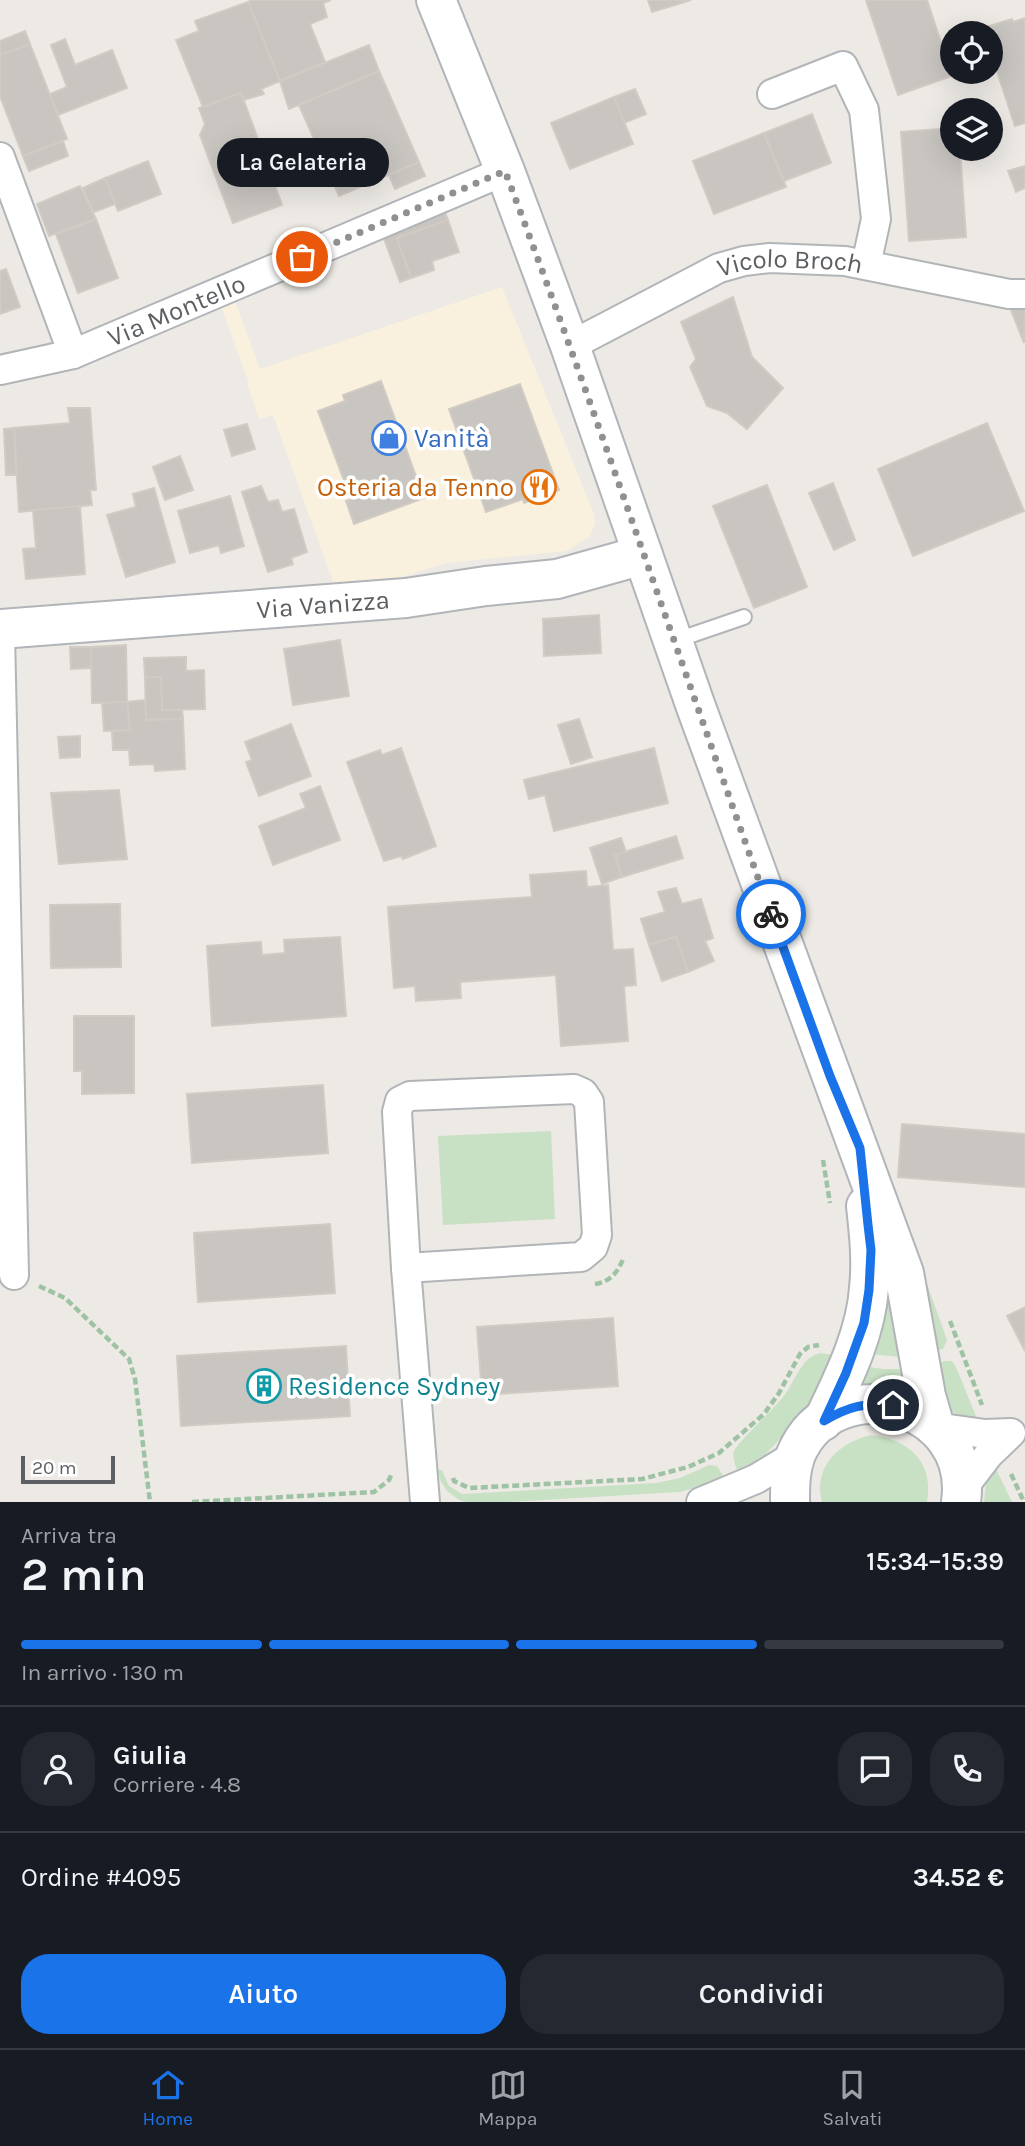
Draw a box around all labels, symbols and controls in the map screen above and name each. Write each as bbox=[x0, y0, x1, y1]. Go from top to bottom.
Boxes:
map controls bbox=[940, 21, 1003, 161]
button: locate bbox=[940, 21, 1003, 84]
button: layers bbox=[940, 98, 1003, 161]
callout: La Gelateria bbox=[216, 138, 388, 187]
text: La Gelateria bbox=[239, 149, 367, 176]
pin bbox=[272, 227, 332, 287]
icon: bag bbox=[283, 238, 321, 276]
street label: Vicolo Broch bbox=[713, 242, 866, 283]
street label: Via Montello bbox=[103, 267, 250, 353]
shop icon: Vanità bbox=[370, 419, 408, 457]
place label: Vanità bbox=[414, 423, 490, 454]
restaurant icon: Osteria da Tenno bbox=[520, 468, 558, 506]
place label: Osteria da Tenno bbox=[317, 472, 514, 503]
street label: Via Vanizza bbox=[255, 584, 391, 625]
courier bbox=[736, 879, 806, 949]
icon: bike bbox=[752, 895, 790, 933]
building icon: Residence Sydney bbox=[245, 1367, 283, 1405]
place label: Residence Sydney bbox=[288, 1371, 500, 1402]
pin bbox=[863, 1375, 923, 1435]
icon: home bbox=[874, 1386, 912, 1424]
scale bar bbox=[21, 1453, 116, 1485]
text: 20 m bbox=[32, 1457, 77, 1479]
text: Arriva tra bbox=[21, 1522, 117, 1549]
text: 15:34–15:39 bbox=[866, 1546, 1004, 1577]
text: 2 min bbox=[21, 1548, 147, 1602]
text: In arrivo · 130 m bbox=[21, 1659, 184, 1686]
button: person bbox=[21, 1732, 95, 1806]
button: chat bbox=[838, 1732, 912, 1806]
button: phone bbox=[930, 1732, 1004, 1806]
text: Giulia bbox=[113, 1740, 187, 1771]
text: Corriere · 4.8 bbox=[113, 1771, 241, 1798]
text: Ordine #4095 bbox=[21, 1862, 182, 1893]
text: 34.52 € bbox=[913, 1862, 1004, 1893]
button: Aiuto bbox=[21, 1954, 506, 2034]
button: Condividi bbox=[520, 1954, 1004, 2034]
tab: Home bbox=[143, 2066, 193, 2130]
tab: Mappa bbox=[478, 2066, 537, 2130]
tab: Salvati bbox=[822, 2066, 882, 2130]

